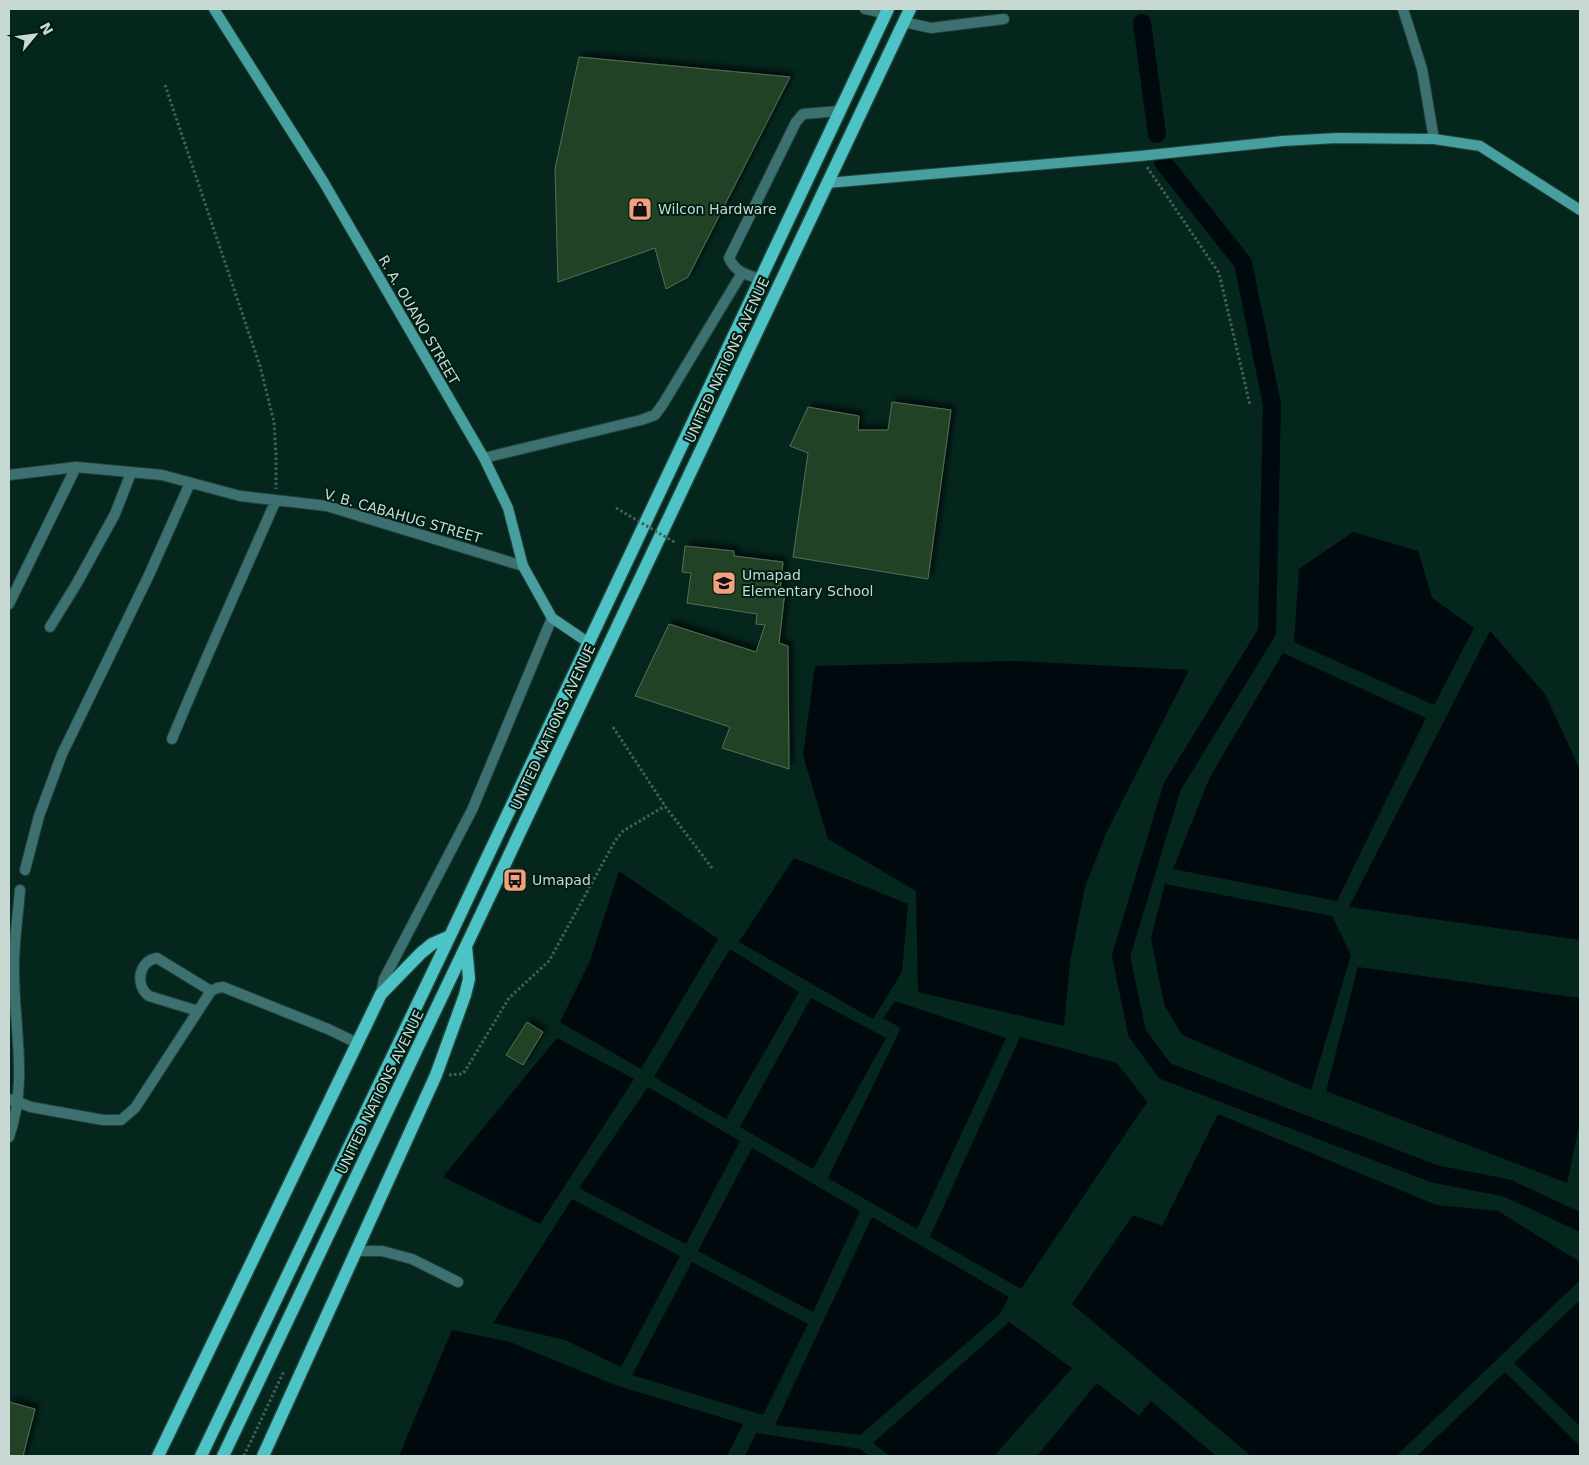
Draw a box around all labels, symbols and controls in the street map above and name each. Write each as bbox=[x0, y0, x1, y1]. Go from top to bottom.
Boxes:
north arrow bbox=[10, 10, 60, 60]
text: N bbox=[37, 20, 56, 38]
shop icon: Wilcon Hardware bbox=[627, 196, 653, 222]
place label: Wilcon Hardware bbox=[658, 201, 777, 217]
street label: R. A. OUANO STREET bbox=[375, 253, 463, 388]
street label: UNITED NATIONS AVENUE bbox=[682, 275, 772, 445]
street label: V. B. CABAHUG STREET bbox=[322, 486, 484, 546]
place label: Umapad Elementary School bbox=[742, 567, 874, 599]
school or university icon: Umapad Elementary School bbox=[711, 570, 737, 596]
street label: UNITED NATIONS AVENUE bbox=[508, 642, 598, 812]
bus stop icon: Umapad bbox=[502, 867, 528, 893]
place label: Umapad bbox=[532, 872, 591, 888]
street label: UNITED NATIONS AVENUE bbox=[333, 1007, 427, 1177]

